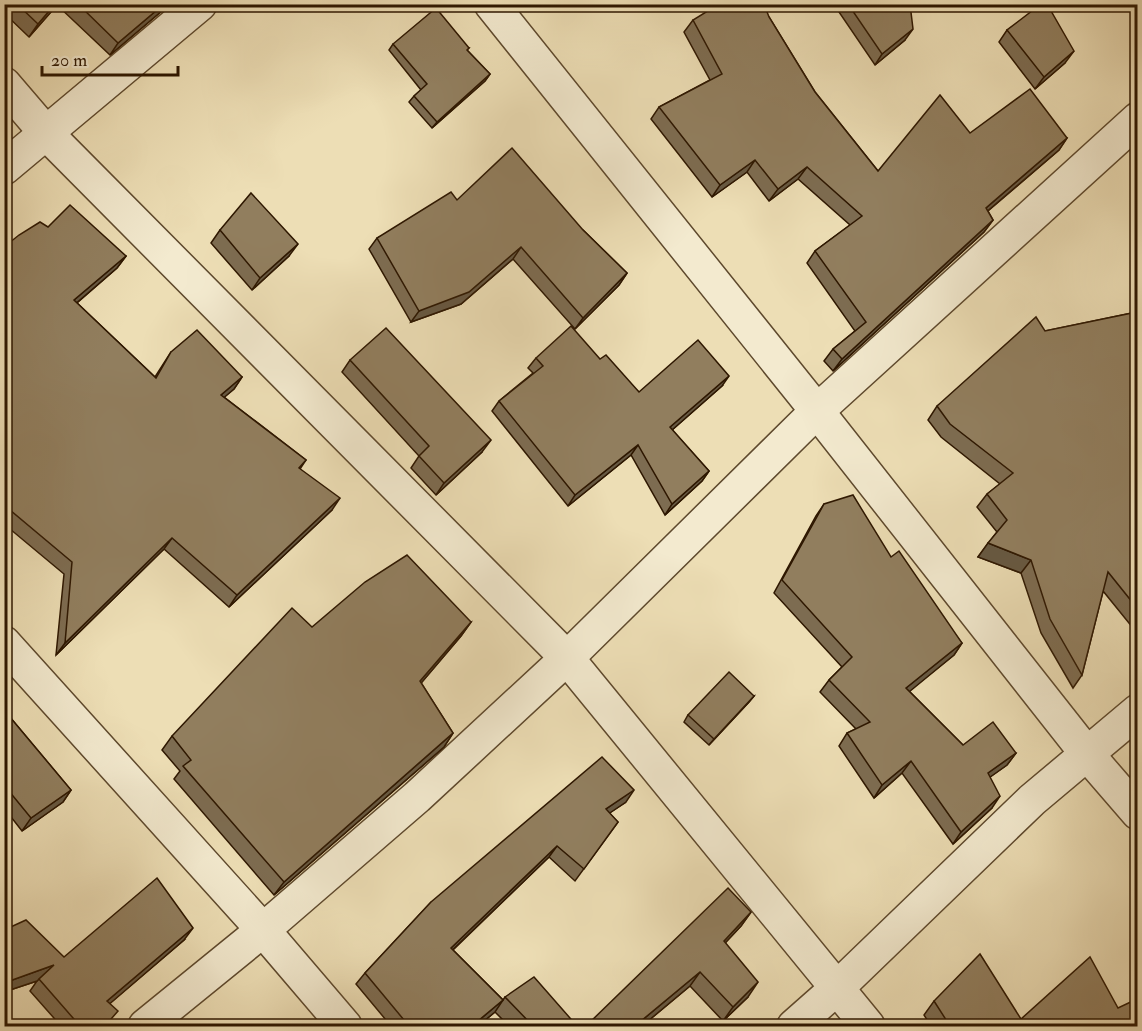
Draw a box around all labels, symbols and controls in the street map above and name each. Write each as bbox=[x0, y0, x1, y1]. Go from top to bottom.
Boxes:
scale bar bbox=[42, 39, 178, 77]
text: 20 m bbox=[51, 49, 87, 72]

